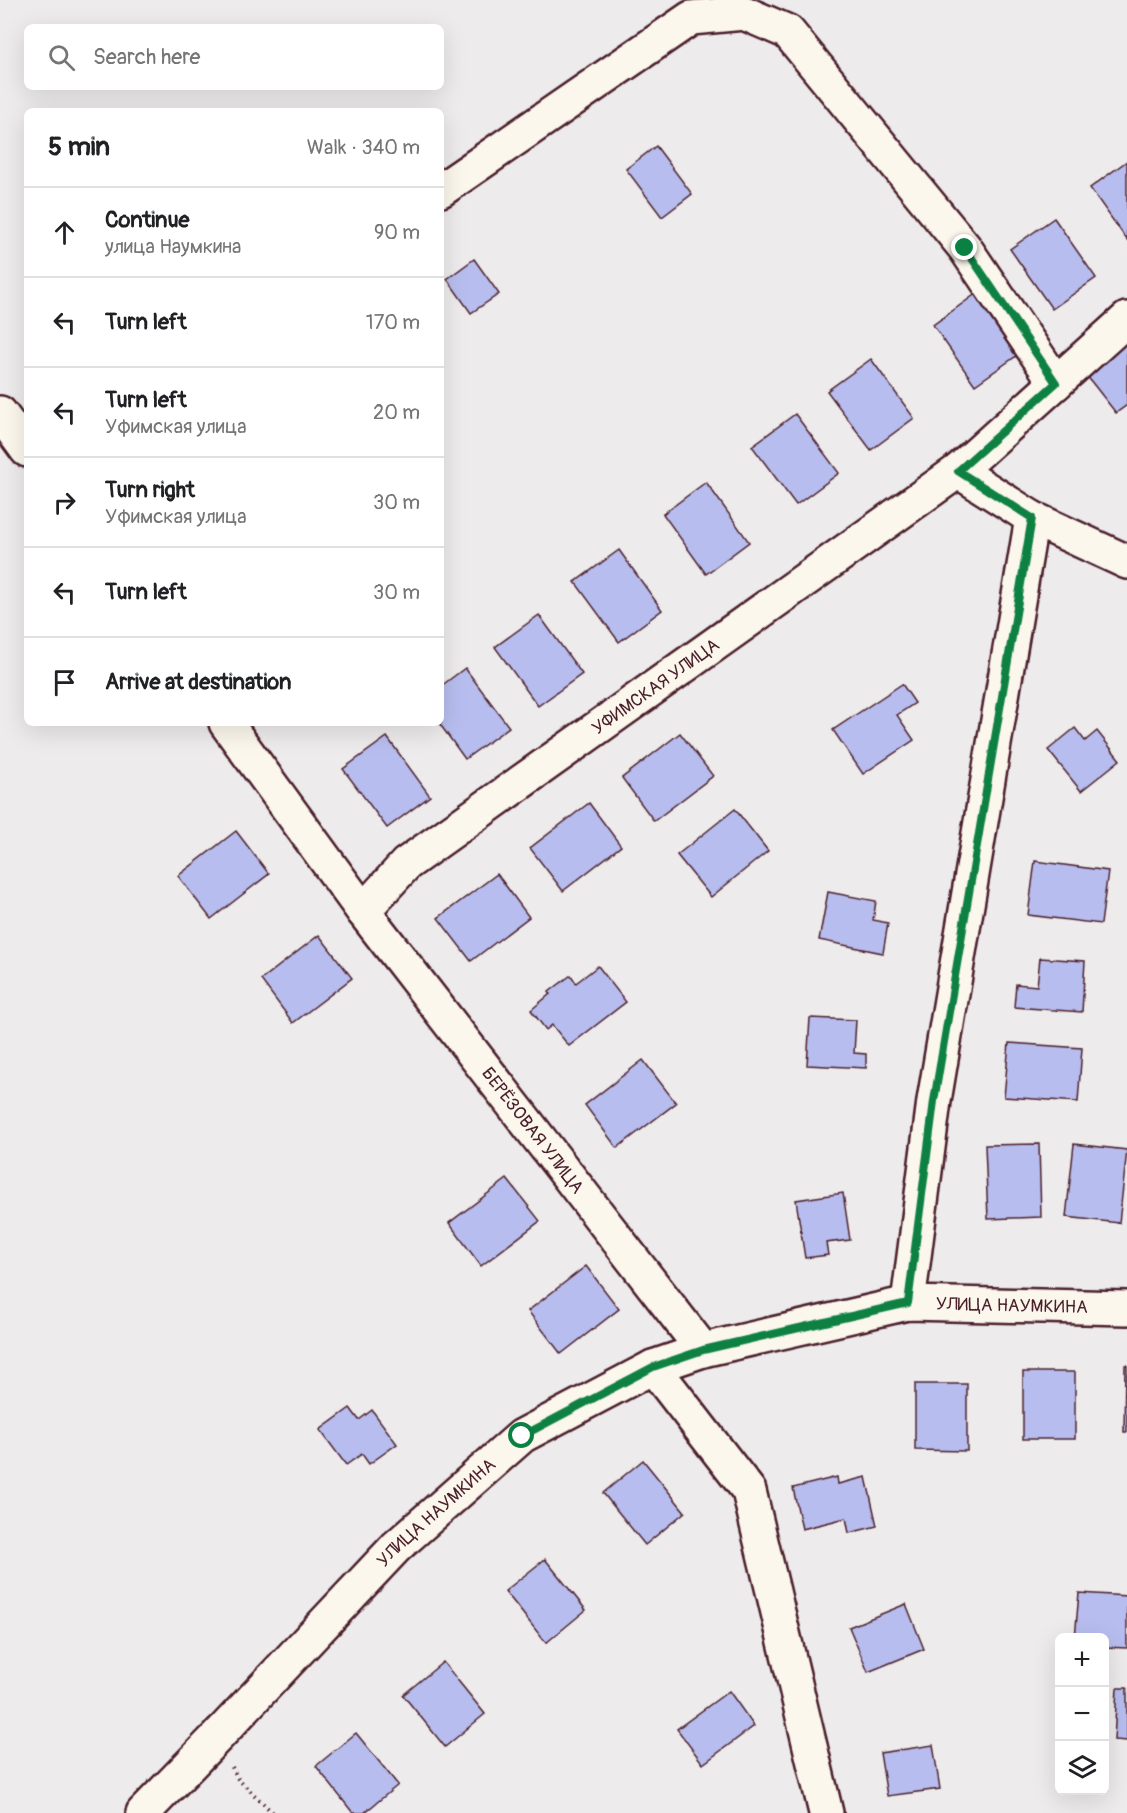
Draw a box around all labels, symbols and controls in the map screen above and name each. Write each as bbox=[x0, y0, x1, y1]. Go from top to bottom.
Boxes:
search box bbox=[24, 24, 444, 90]
icon: search bbox=[45, 41, 78, 74]
text: Search here bbox=[93, 43, 200, 71]
text: 5 min bbox=[48, 131, 110, 163]
text: Walk · 340 m bbox=[307, 135, 420, 160]
text: Continue bbox=[105, 206, 189, 234]
icon: ahead bbox=[48, 216, 81, 249]
text: 90 m bbox=[374, 220, 420, 245]
text: улица Наумкина bbox=[105, 234, 241, 259]
route end bbox=[951, 234, 977, 260]
icon: left bbox=[48, 306, 81, 339]
text: Turn left bbox=[105, 308, 187, 336]
text: 170 m bbox=[366, 310, 420, 335]
text: Turn left bbox=[105, 386, 187, 414]
icon: left bbox=[48, 396, 81, 429]
text: 20 m bbox=[373, 400, 420, 425]
text: Уфимская улица bbox=[105, 414, 247, 439]
text: Turn right bbox=[105, 476, 195, 504]
icon: right bbox=[48, 486, 81, 519]
text: 30 m bbox=[373, 490, 420, 515]
text: Уфимская улица bbox=[105, 504, 247, 529]
icon: left bbox=[48, 576, 81, 609]
text: Turn left bbox=[105, 578, 187, 606]
text: 30 m bbox=[373, 580, 420, 605]
street label: УФИМСКАЯ УЛИЦА bbox=[587, 633, 724, 740]
icon: arrive bbox=[48, 666, 81, 699]
text: Arrive at destination bbox=[105, 668, 291, 696]
street label: БЕРЁЗОВАЯ УЛИЦА bbox=[477, 1062, 589, 1198]
street label: УЛИЦА НАУМКИНА bbox=[936, 1292, 1088, 1319]
route start bbox=[508, 1422, 534, 1448]
street label: УЛИЦА НАУМКИНА bbox=[372, 1453, 501, 1572]
map controls bbox=[1055, 1633, 1109, 1795]
button: + bbox=[1055, 1633, 1109, 1687]
button: − bbox=[1055, 1687, 1109, 1741]
button: layers bbox=[1055, 1741, 1109, 1795]

